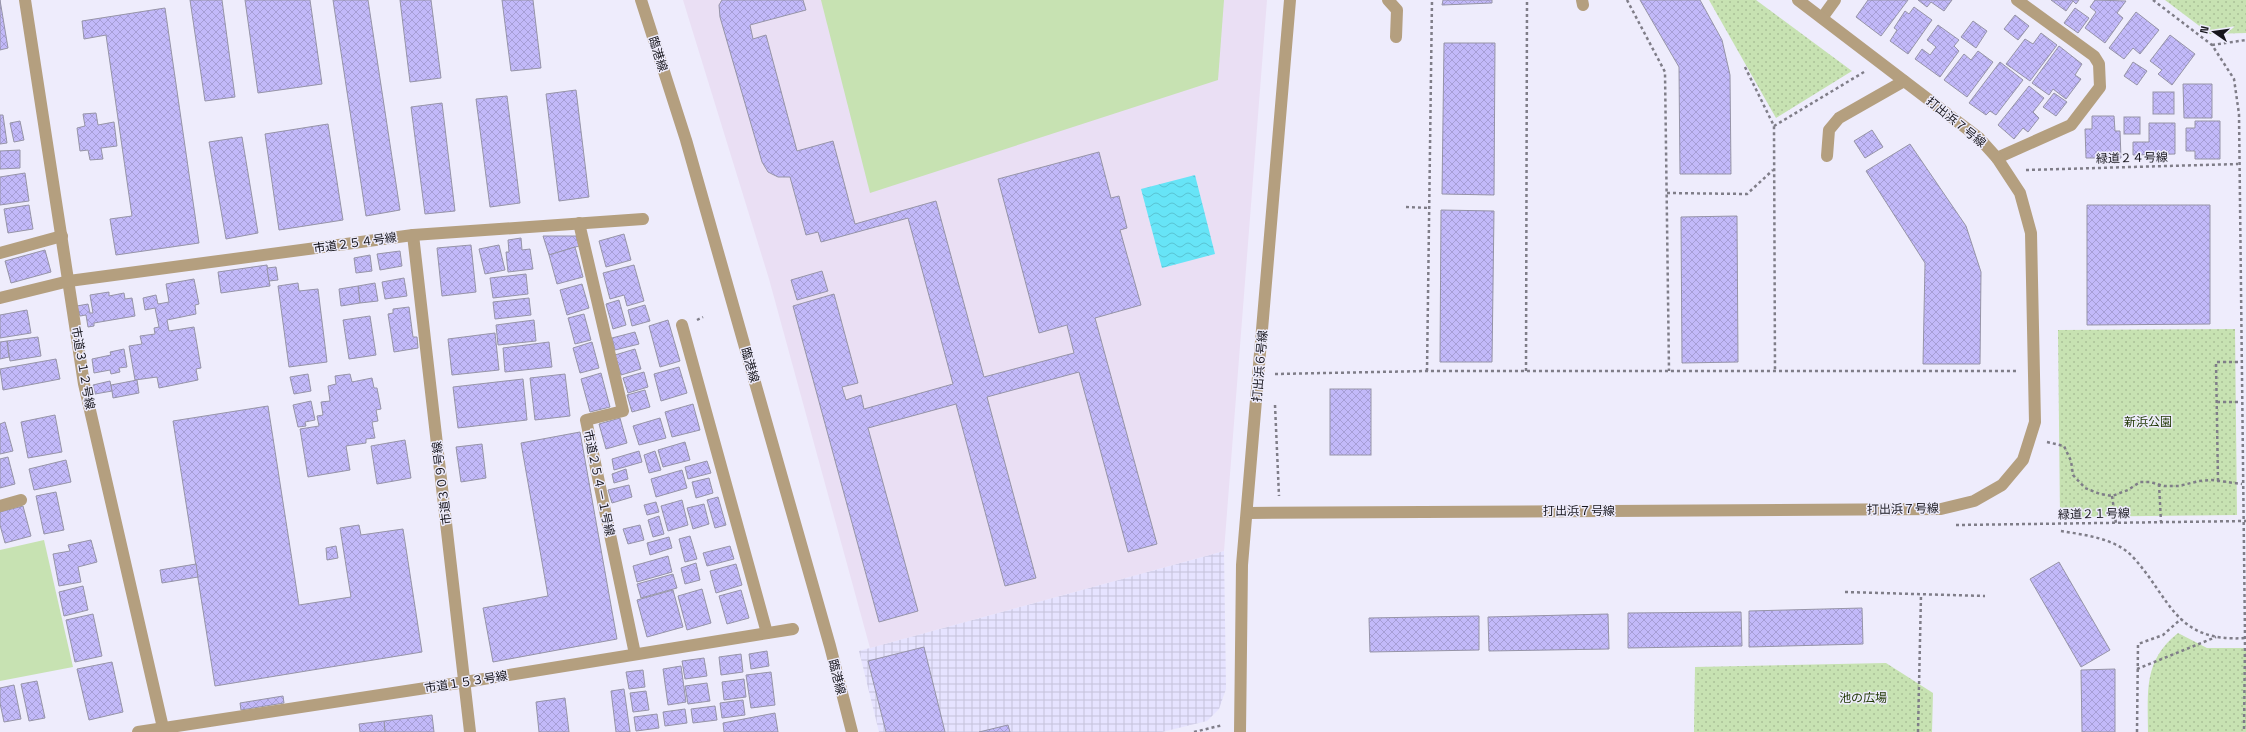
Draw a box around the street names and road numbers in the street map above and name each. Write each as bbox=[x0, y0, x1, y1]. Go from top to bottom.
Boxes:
street label: 臨港線 bbox=[645, 34, 671, 74]
street label: 打出浜７号線 bbox=[1923, 93, 1989, 151]
street label: 緑道２４号線 bbox=[2096, 149, 2168, 167]
street label: 市道２５４号線 bbox=[312, 229, 398, 257]
street label: 市道３１２号線 bbox=[68, 325, 98, 411]
street label: 打出浜６号線 bbox=[1249, 329, 1271, 403]
street label: 臨港線 bbox=[737, 345, 763, 385]
street label: 市道２５４－１号線 bbox=[580, 429, 618, 537]
street label: 市道３０９号線 bbox=[429, 440, 455, 526]
street label: 打出浜７号線 bbox=[1867, 500, 1939, 518]
street label: 打出浜７号線 bbox=[1543, 503, 1615, 519]
street label: 緑道２１号線 bbox=[2058, 505, 2130, 523]
street label: 臨港線 bbox=[825, 658, 849, 696]
street label: 市道１５３号線 bbox=[423, 668, 509, 696]

